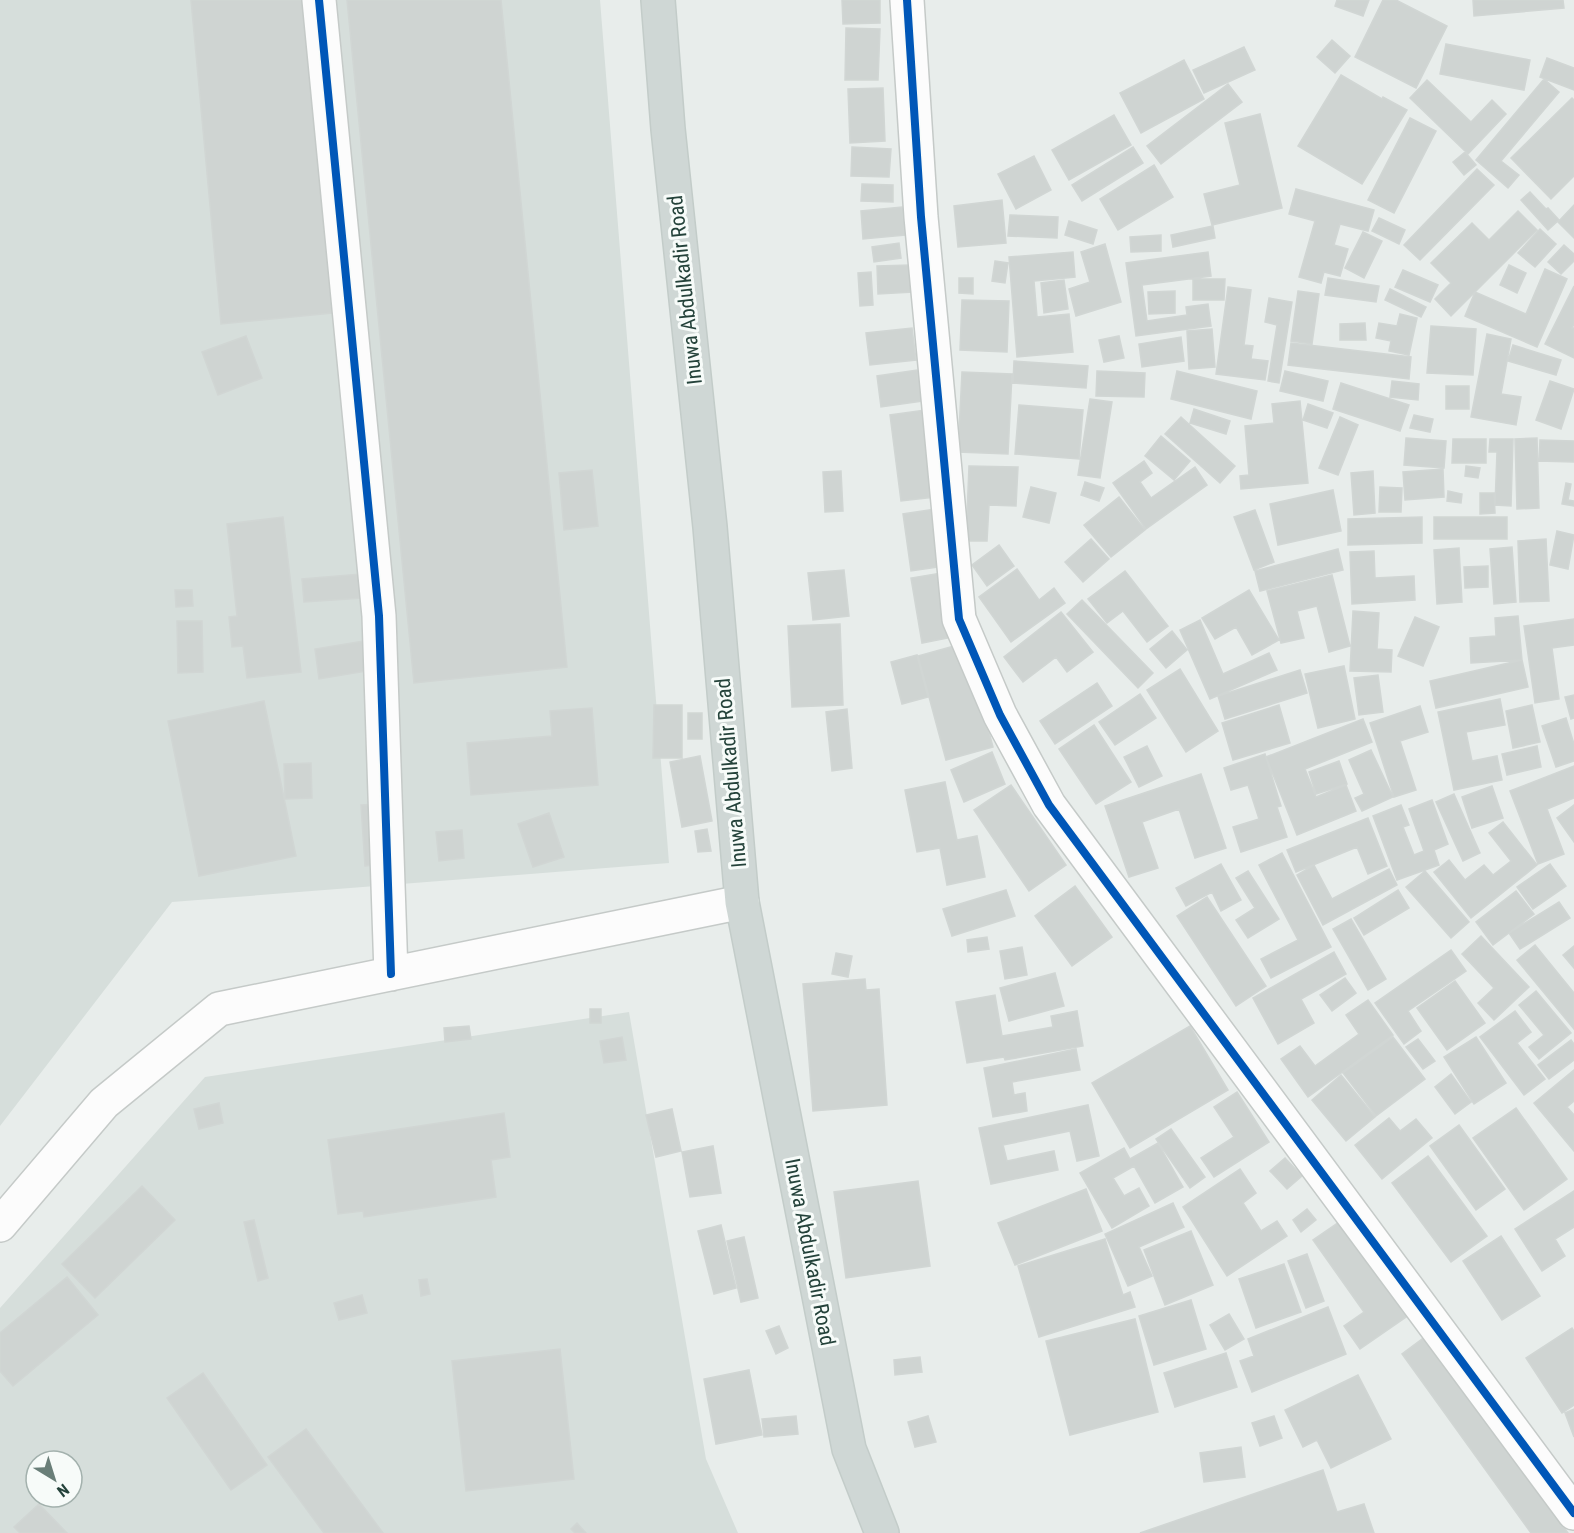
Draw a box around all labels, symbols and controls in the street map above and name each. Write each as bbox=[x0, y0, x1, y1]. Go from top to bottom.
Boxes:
street label: Inuwa Abdulkadir Road bbox=[663, 194, 707, 386]
street label: Inuwa Abdulkadir Road bbox=[711, 677, 751, 869]
street label: Inuwa Abdulkadir Road bbox=[780, 1156, 840, 1348]
north arrow bbox=[24, 1449, 84, 1509]
text: N bbox=[53, 1480, 73, 1501]

